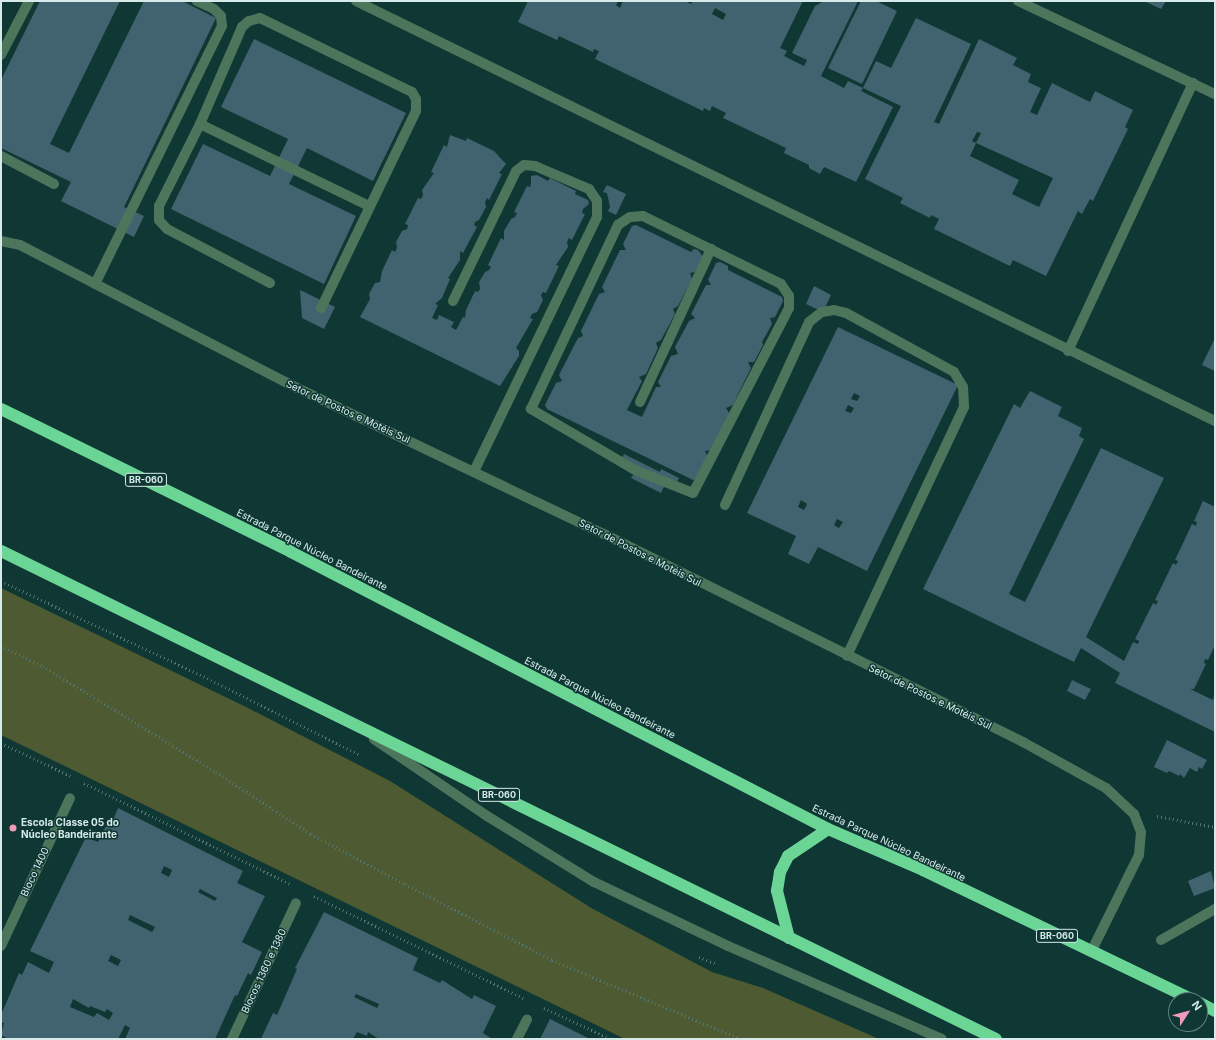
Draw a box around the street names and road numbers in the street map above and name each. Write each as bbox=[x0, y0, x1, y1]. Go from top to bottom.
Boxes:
street label: Setor de Postos e Motéis Sul bbox=[284, 378, 412, 446]
road number: BR-060 bbox=[124, 473, 168, 487]
street label: Estrada Parque Núcleo Bandeirante bbox=[235, 507, 389, 593]
street label: Setor de Postos e Motéis Sul bbox=[577, 517, 703, 589]
street label: Estrada Parque Núcleo Bandeirante bbox=[523, 655, 677, 741]
street label: Setor de Postos e Motéis Sul bbox=[866, 662, 994, 732]
road number: BR-060 bbox=[477, 788, 521, 802]
street label: Estrada Parque Núcleo Bandeirante bbox=[810, 802, 968, 884]
street label: Bloco 1400 bbox=[18, 846, 52, 898]
street label: Blocos 1360 e 1380 bbox=[239, 927, 289, 1015]
road number: BR-060 bbox=[1035, 929, 1079, 943]

